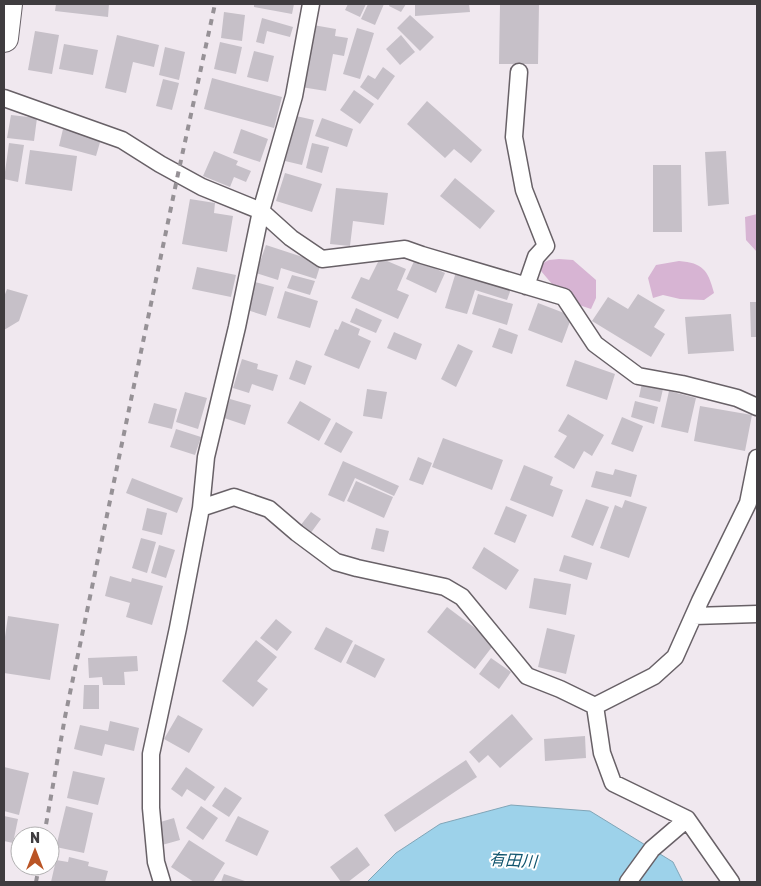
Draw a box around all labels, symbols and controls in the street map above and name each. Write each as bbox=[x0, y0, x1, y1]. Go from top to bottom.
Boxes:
north arrow bbox=[10, 826, 60, 876]
text: N bbox=[30, 830, 40, 847]
water label: 有田川 bbox=[489, 850, 539, 871]

